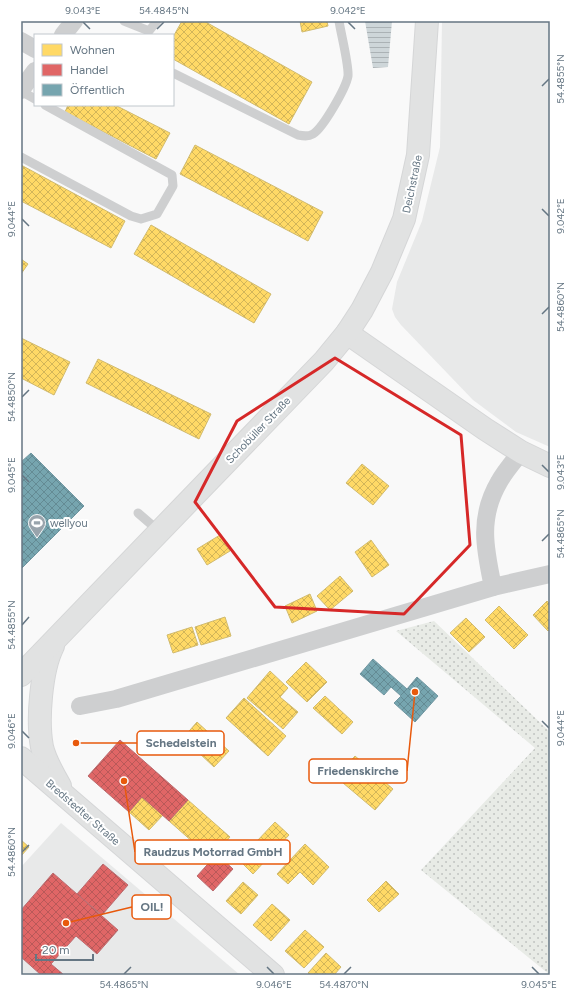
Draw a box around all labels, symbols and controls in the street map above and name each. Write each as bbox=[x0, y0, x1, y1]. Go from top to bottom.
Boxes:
text: 9.043°E bbox=[65, 4, 101, 17]
text: 54.4845°N bbox=[139, 4, 189, 17]
text: 9.042°E bbox=[330, 4, 366, 17]
legend bbox=[34, 34, 174, 106]
text: Wohnen bbox=[70, 43, 115, 57]
text: 54.4855°N bbox=[554, 54, 567, 104]
text: Handel bbox=[70, 63, 108, 77]
text: Öffentlich bbox=[70, 83, 125, 97]
street label: Deichstraße bbox=[400, 154, 425, 214]
text: 9.042°E bbox=[554, 198, 567, 234]
text: 9.044°E bbox=[5, 201, 18, 237]
text: 54.4860°N bbox=[554, 282, 567, 332]
text: 54.4850°N bbox=[5, 372, 18, 422]
street label: Schobüller Straße bbox=[223, 394, 293, 466]
text: 9.043°E bbox=[554, 454, 567, 490]
text: 9.045°E bbox=[5, 457, 18, 493]
text: 54.4865°N bbox=[554, 509, 567, 559]
sports icon: wellyou bbox=[27, 513, 47, 538]
place label: wellyou bbox=[50, 517, 88, 530]
text: 54.4855°N bbox=[5, 600, 18, 650]
text: 9.044°E bbox=[554, 710, 567, 746]
text: 9.046°E bbox=[5, 713, 18, 749]
callout: Schedelstein bbox=[137, 731, 224, 755]
text: Schedelstein bbox=[146, 736, 217, 750]
callout: Friedenskirche bbox=[309, 759, 407, 783]
text: Friedenskirche bbox=[317, 764, 399, 778]
street label: Bredstedter Straße bbox=[43, 777, 122, 848]
text: 54.4860°N bbox=[5, 827, 18, 877]
callout: Raudzus Motorrad GmbH bbox=[135, 840, 290, 864]
text: Raudzus Motorrad GmbH bbox=[143, 845, 283, 859]
callout: OIL! bbox=[132, 895, 171, 919]
text: OIL! bbox=[140, 900, 164, 914]
scale bar bbox=[36, 936, 93, 962]
text: 20 m bbox=[42, 943, 70, 957]
text: 54.4865°N bbox=[99, 978, 149, 991]
text: 9.046°E bbox=[256, 978, 292, 991]
text: 54.4870°N bbox=[319, 978, 369, 991]
text: 9.045°E bbox=[521, 978, 557, 991]

